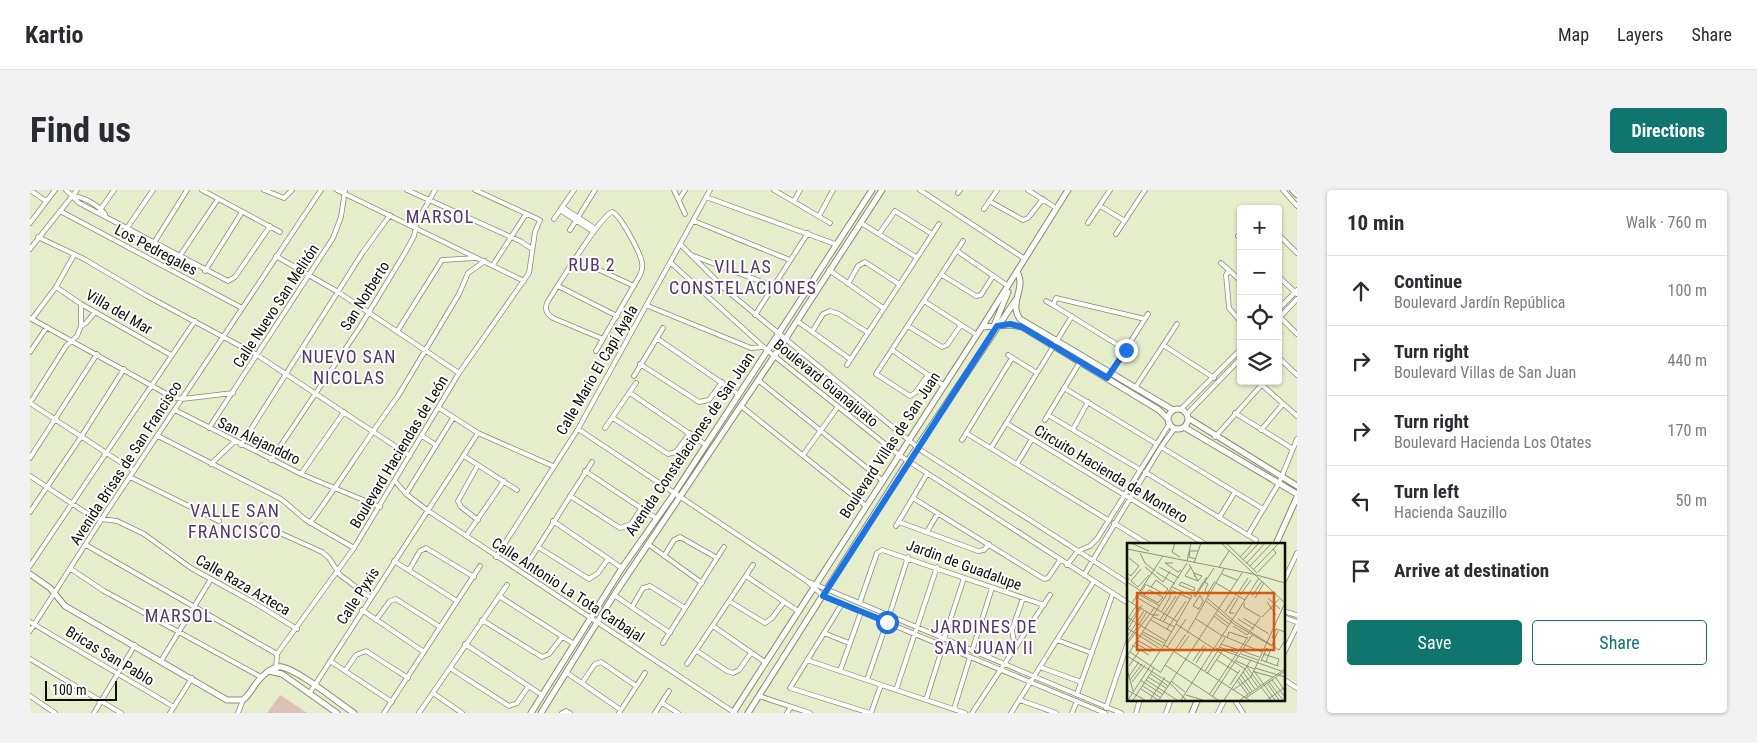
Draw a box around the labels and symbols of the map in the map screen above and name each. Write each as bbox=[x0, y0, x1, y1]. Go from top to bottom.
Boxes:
district label: MARSOL bbox=[406, 206, 474, 227]
street label: Los Pedregales bbox=[112, 221, 201, 279]
street label: Calle Nuevo San Melitón bbox=[229, 241, 323, 371]
district label: RUB 2 bbox=[568, 254, 616, 275]
district label: VILLAS CONSTELACIONES bbox=[669, 256, 817, 298]
street label: San Norberto bbox=[337, 258, 393, 334]
street label: Villa del Mar bbox=[83, 286, 156, 338]
street label: Calle Mario El Capi Ayala bbox=[552, 302, 642, 438]
street label: Boulevard Guanajuato bbox=[770, 335, 882, 431]
route end bbox=[1115, 339, 1138, 362]
district label: NUEVO SAN NICOLAS bbox=[301, 346, 397, 388]
street label: Avenida Constelaciones de San Juan bbox=[622, 349, 758, 539]
street label: Boulevard Villas de San Juan bbox=[836, 368, 944, 522]
street label: Boulevard Haciendas de León bbox=[346, 372, 452, 532]
street label: Avenida Brisas de San Francisco bbox=[66, 378, 186, 548]
street label: San Alejanddro bbox=[215, 413, 303, 469]
street label: Circuito Hacienda de Montero bbox=[1031, 421, 1191, 527]
district label: VALLE SAN FRANCISCO bbox=[188, 500, 282, 542]
street label: Calle Antonio La Tota Carbajal bbox=[488, 534, 648, 646]
street label: Jardin de Guadalupe bbox=[904, 536, 1024, 594]
inset map bbox=[1127, 543, 1284, 700]
street label: Calle Raza Azteca bbox=[192, 551, 294, 619]
street label: Calle Pyxis bbox=[333, 564, 383, 628]
district label: MARSOL bbox=[145, 605, 213, 626]
route start bbox=[876, 611, 899, 634]
district label: JARDINES DE SAN JUAN II bbox=[930, 616, 1038, 658]
street label: Bricas San Pablo bbox=[62, 623, 158, 689]
scale bar bbox=[45, 678, 118, 701]

